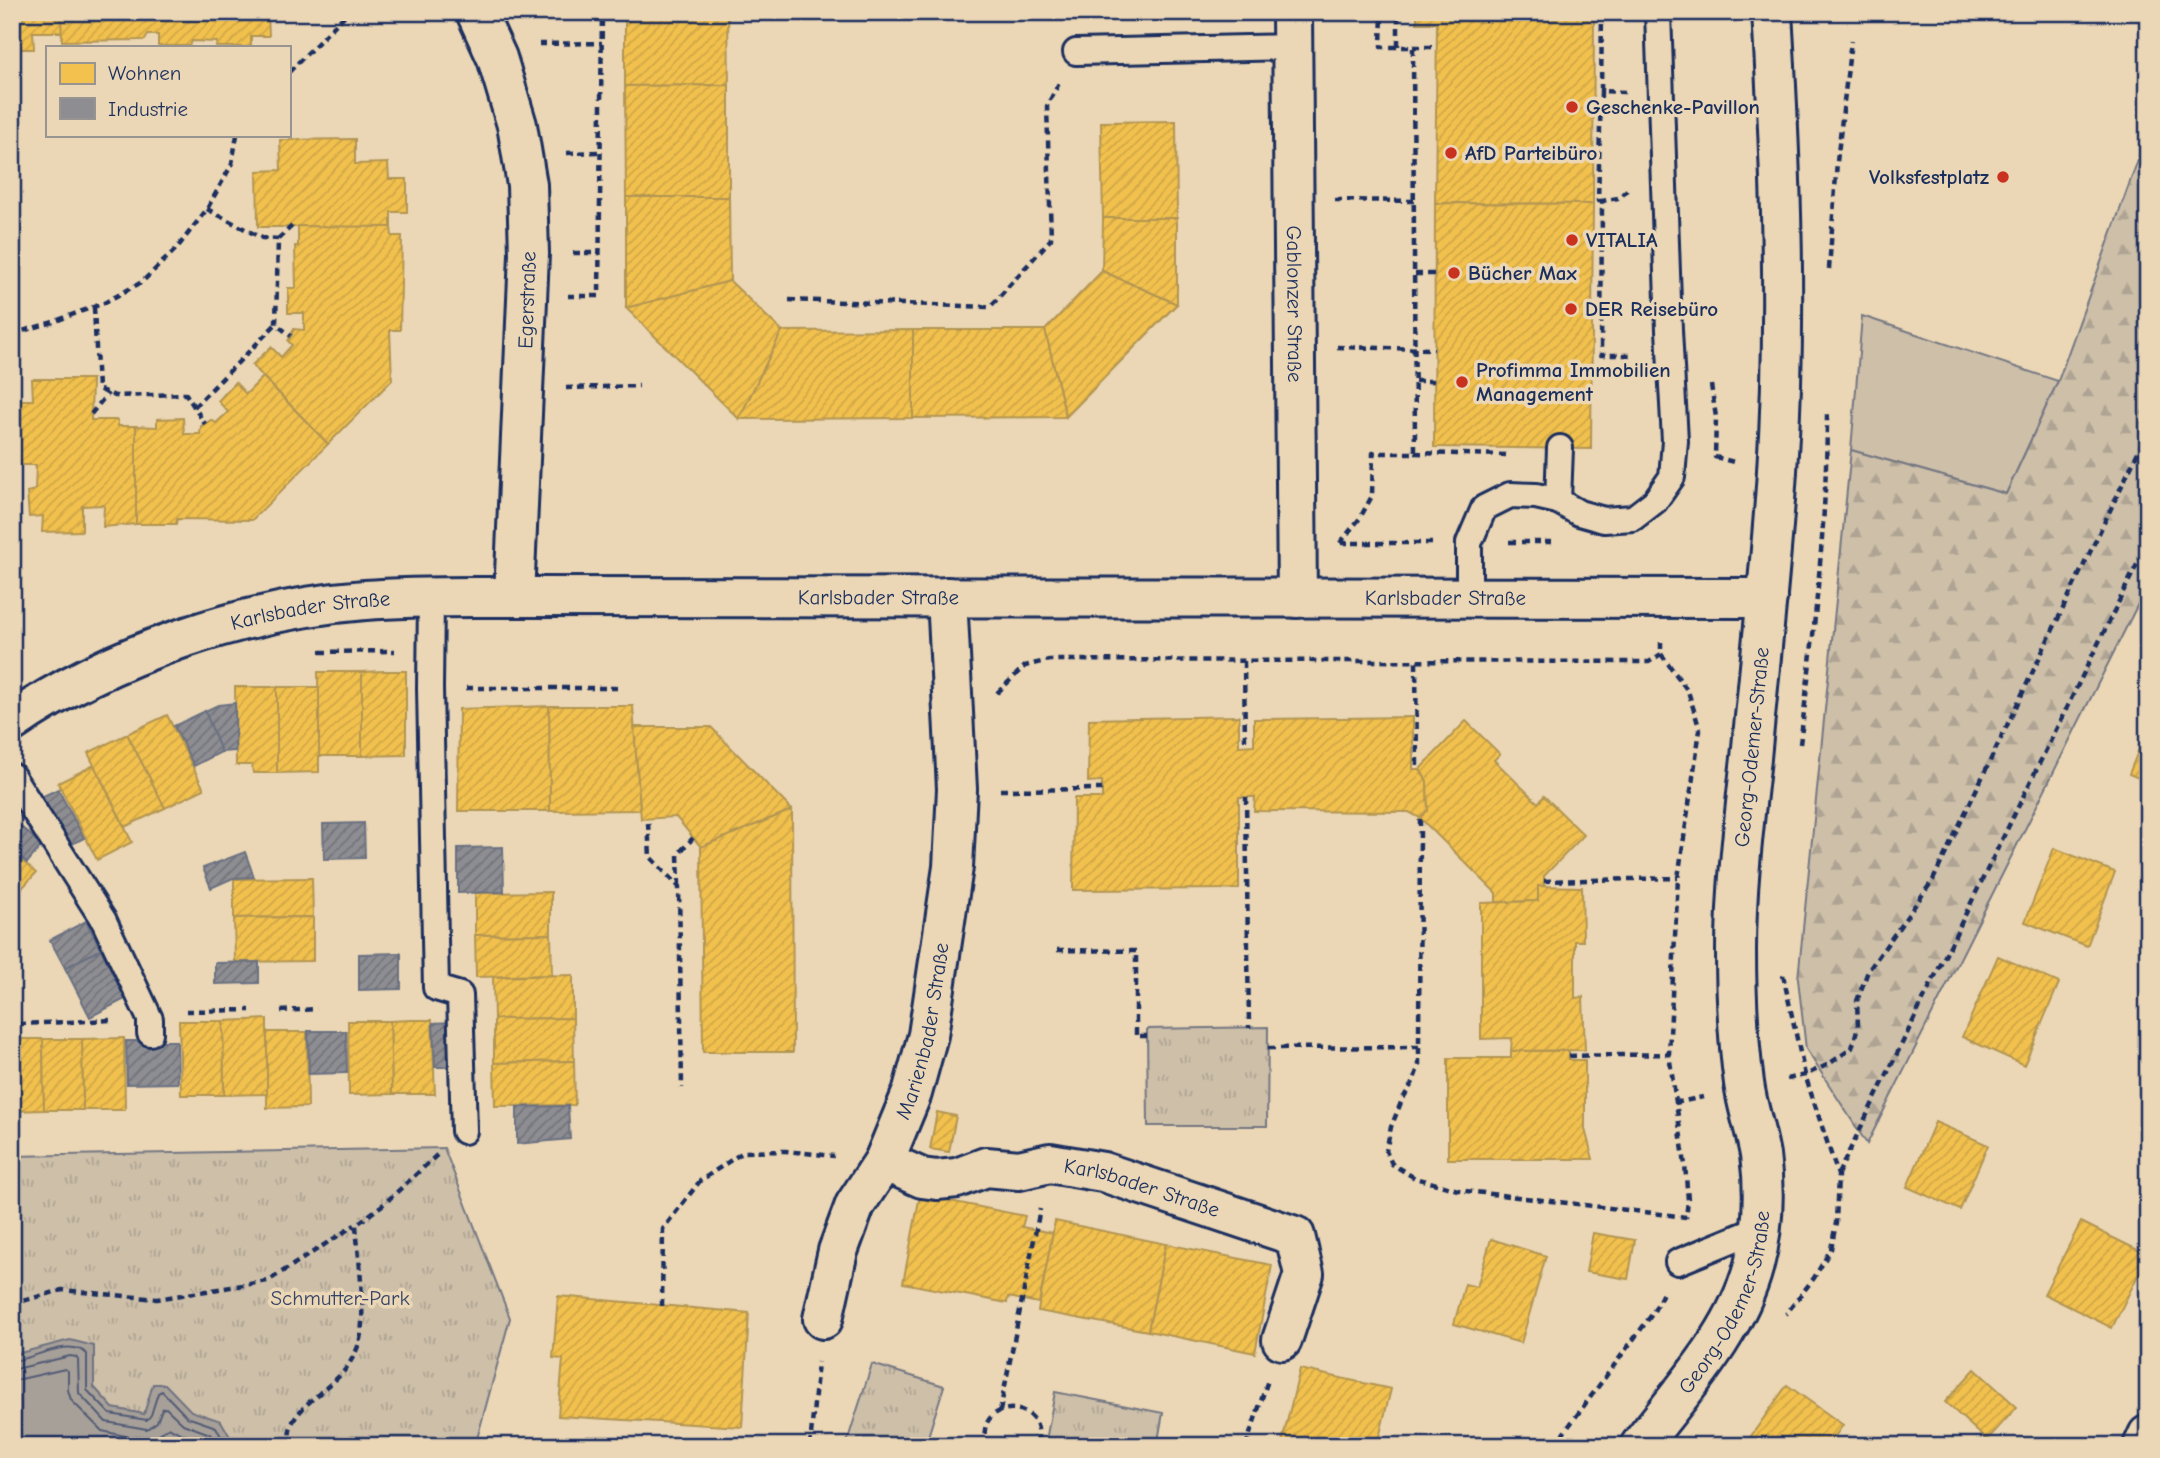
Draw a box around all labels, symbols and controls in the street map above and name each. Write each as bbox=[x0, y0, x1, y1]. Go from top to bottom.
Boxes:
legend bbox=[46, 46, 290, 136]
text: Wohnen bbox=[108, 61, 181, 85]
place label: Geschenke-Pavillon bbox=[1586, 95, 1760, 119]
text: Industrie bbox=[108, 97, 188, 121]
marker: Geschenke-Pavillon bbox=[1564, 99, 1580, 115]
place label: AfD Parteibüro bbox=[1465, 141, 1598, 165]
marker: AfD Parteibüro bbox=[1443, 145, 1459, 161]
place label: Volksfestplatz bbox=[1869, 165, 1989, 189]
marker: Volksfestplatz bbox=[1995, 169, 2011, 185]
street label: Gablonzer Straße bbox=[1282, 225, 1307, 383]
place label: VITALIA bbox=[1586, 228, 1658, 252]
marker: VITALIA bbox=[1564, 232, 1580, 248]
street label: Egerstraße bbox=[513, 251, 541, 349]
place label: Bücher Max bbox=[1468, 261, 1578, 285]
marker: Bücher Max bbox=[1446, 265, 1462, 281]
place label: DER Reisebüro bbox=[1585, 297, 1718, 321]
marker: DER Reisebüro bbox=[1563, 301, 1579, 317]
place label: Profimma Immobilien Management bbox=[1476, 358, 1671, 406]
marker: Profimma Immobilien Management bbox=[1454, 374, 1470, 390]
street label: Karlsbader Straße bbox=[798, 585, 959, 609]
street label: Karlsbader Straße bbox=[228, 586, 391, 635]
street label: Karlsbader Straße bbox=[1365, 586, 1526, 610]
street label: Georg-Odemer-Straße bbox=[1730, 646, 1774, 848]
street label: Marienbader Straße bbox=[890, 941, 954, 1123]
street label: Karlsbader Straße bbox=[1062, 1154, 1223, 1222]
street label: Georg-Odemer-Straße bbox=[1673, 1210, 1774, 1399]
park label: Schmutter-Park bbox=[270, 1286, 410, 1310]

